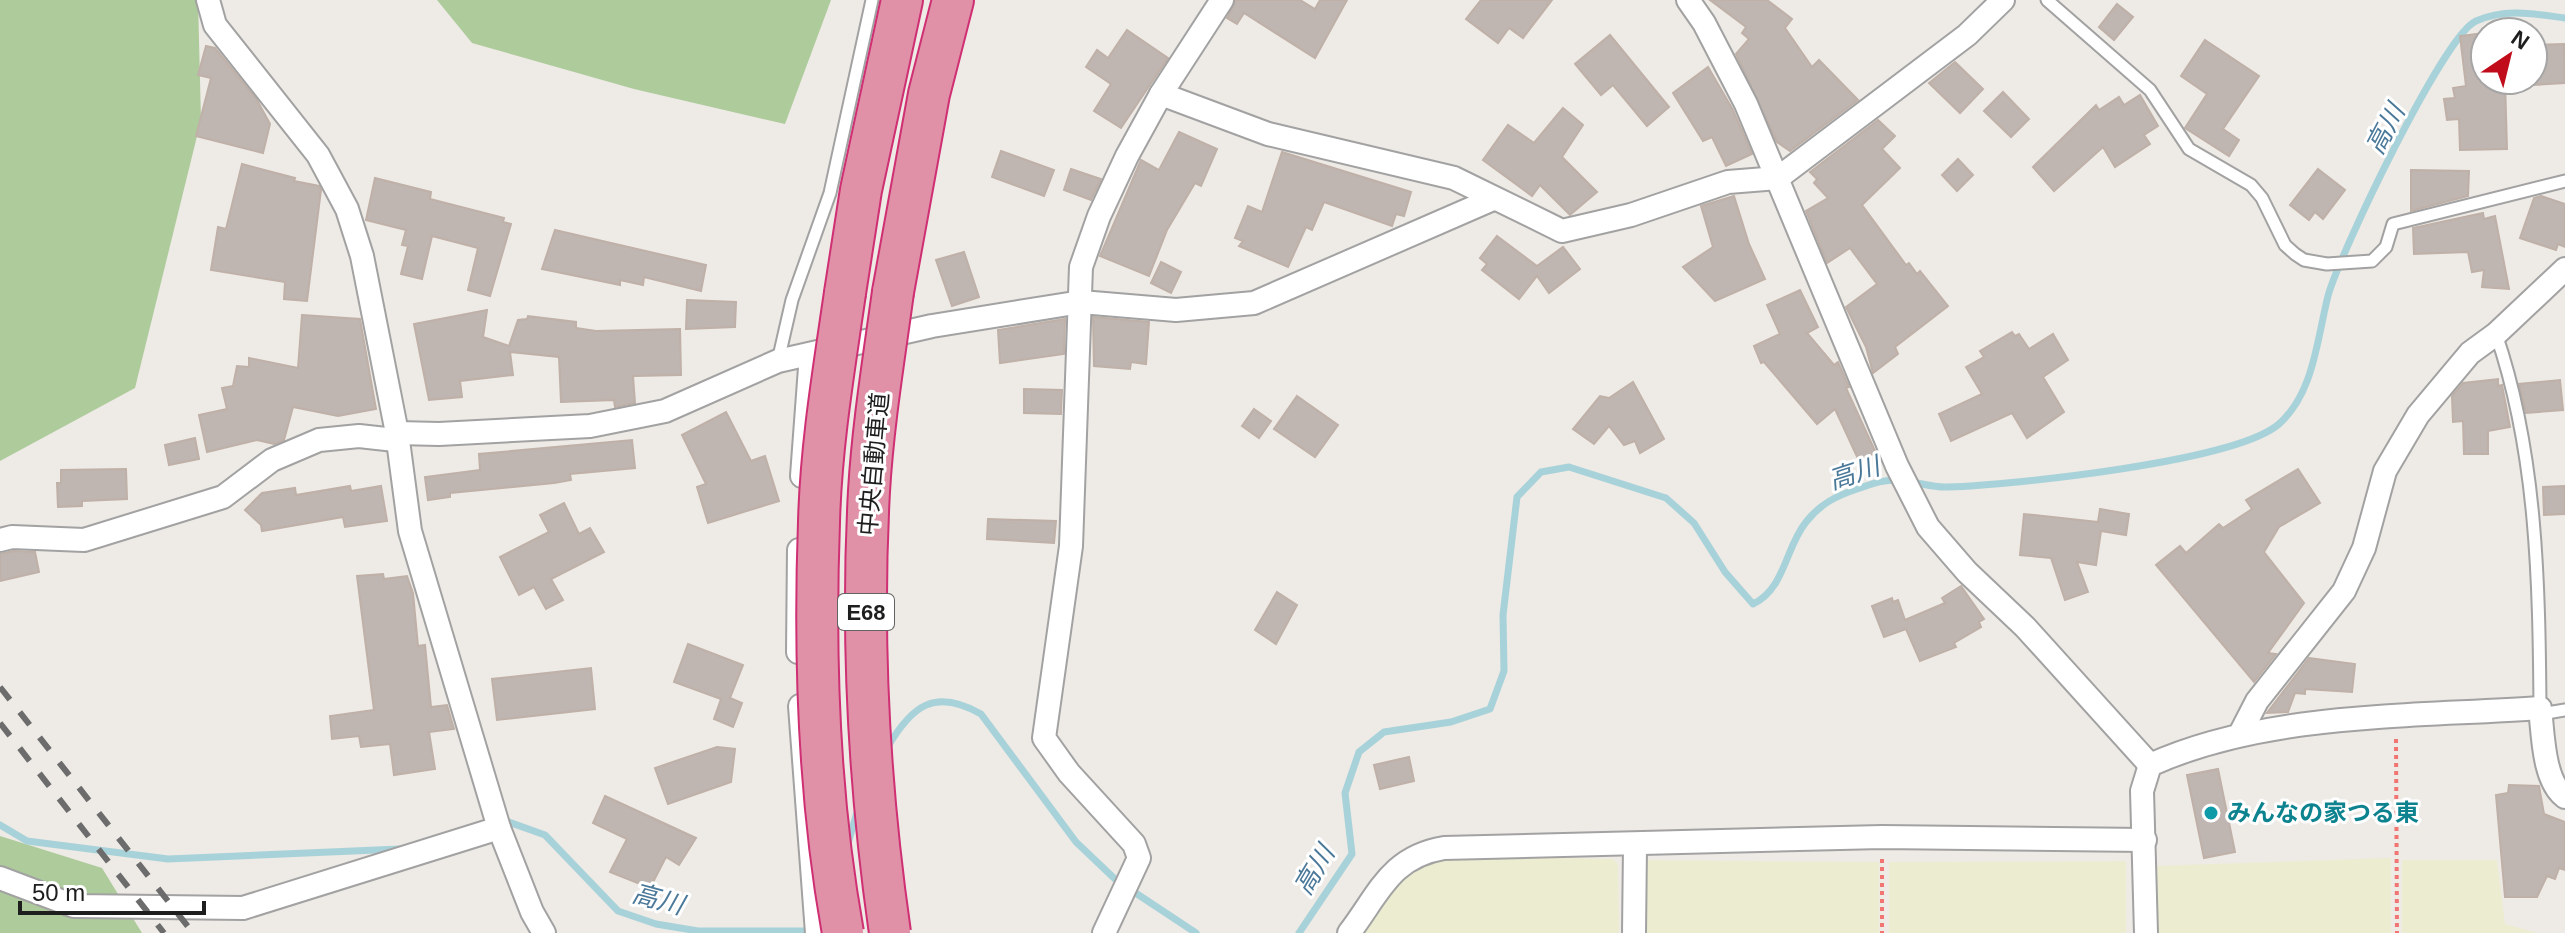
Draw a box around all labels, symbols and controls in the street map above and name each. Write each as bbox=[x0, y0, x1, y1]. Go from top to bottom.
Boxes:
north arrow bbox=[2469, 16, 2549, 96]
text: N bbox=[2507, 25, 2534, 55]
water label: 高川 bbox=[2360, 96, 2412, 159]
street label: 中央自動車道 bbox=[854, 391, 893, 537]
water label: 高川 bbox=[1825, 450, 1886, 495]
road number: E68 bbox=[838, 594, 894, 630]
place label: みんなの家つる東 bbox=[2227, 799, 2419, 826]
marker: みんなの家つる東 bbox=[2202, 804, 2220, 822]
water label: 高川 bbox=[1288, 837, 1342, 900]
scale bar bbox=[20, 865, 204, 915]
water label: 高川 bbox=[629, 878, 690, 921]
text: 50 m bbox=[32, 879, 85, 906]

